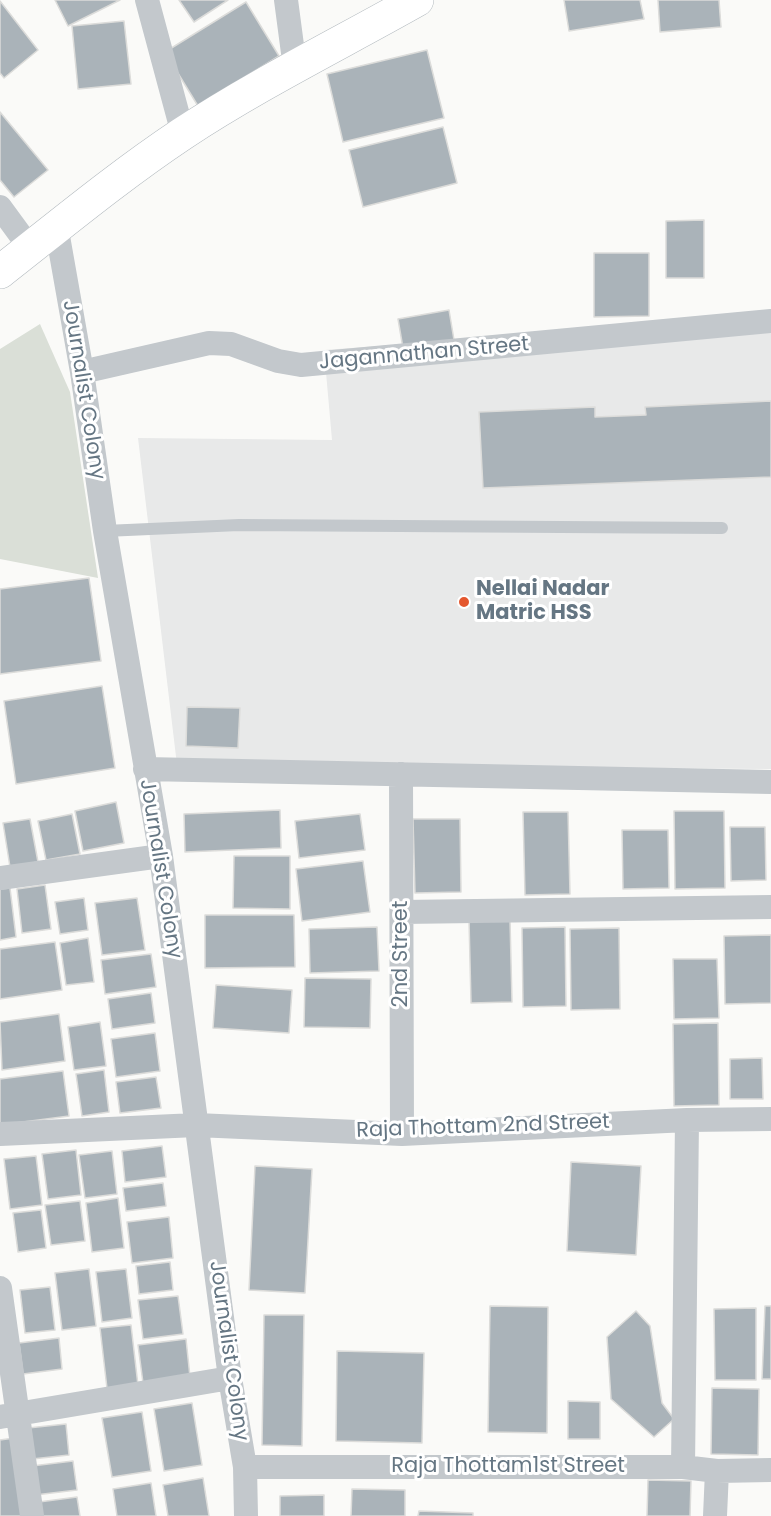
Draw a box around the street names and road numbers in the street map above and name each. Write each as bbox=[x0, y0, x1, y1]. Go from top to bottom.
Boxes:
street label: Journalist Colony bbox=[56, 298, 110, 482]
street label: Jagannathan Street bbox=[318, 332, 530, 376]
street label: Journalist Colony bbox=[133, 777, 187, 961]
street label: 2nd Street bbox=[389, 901, 415, 1007]
street label: Raja Thottam 2nd Street bbox=[356, 1110, 610, 1144]
street label: Journalist Colony bbox=[203, 1259, 253, 1443]
street label: Raja Thottam1st Street bbox=[391, 1454, 625, 1480]

